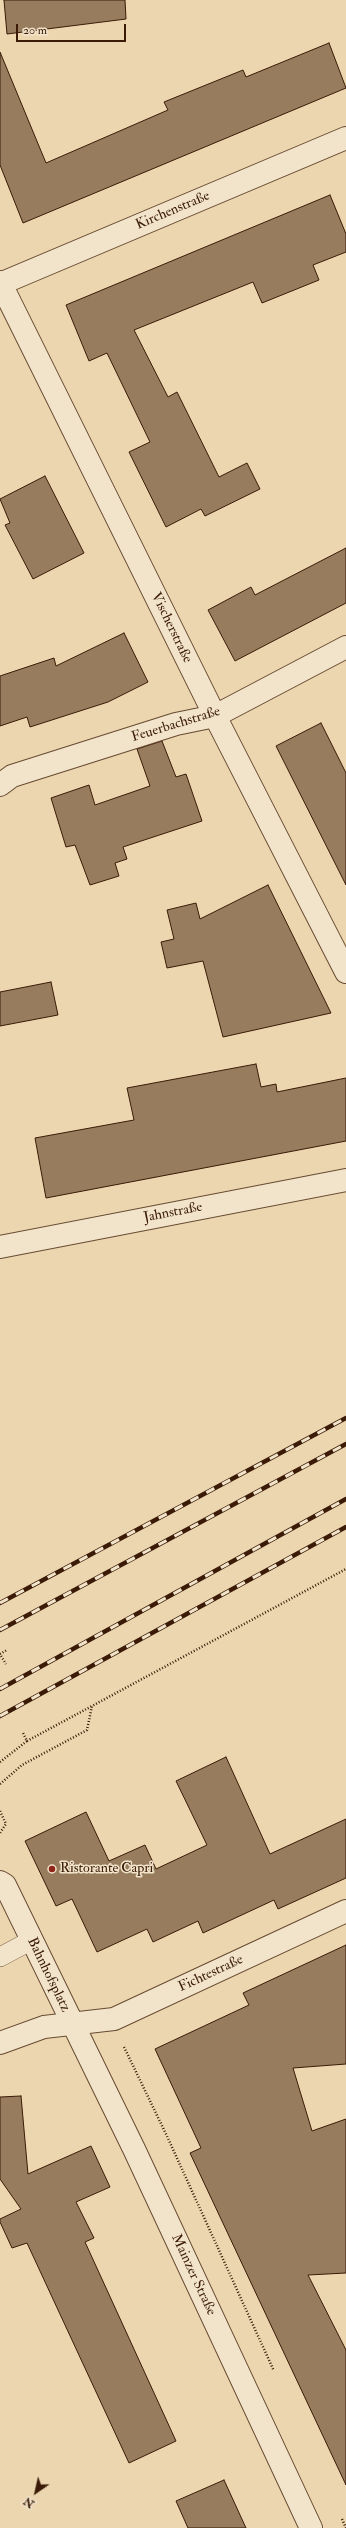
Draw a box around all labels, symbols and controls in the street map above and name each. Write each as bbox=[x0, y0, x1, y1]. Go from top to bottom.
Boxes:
scale bar bbox=[18, 16, 128, 42]
text: 20 m bbox=[23, 23, 47, 38]
street label: Kirchenstraße bbox=[134, 188, 212, 234]
street label: Vischerstraße bbox=[147, 590, 195, 666]
street label: Feuerbachstraße bbox=[130, 704, 222, 746]
street label: Jahnstraße bbox=[142, 1199, 204, 1227]
place label: Ristorante Capri bbox=[60, 1861, 153, 1877]
marker: Ristorante Capri bbox=[47, 1864, 57, 1874]
street label: Bahnhofsplatz bbox=[23, 1935, 73, 2015]
street label: Fichtestraße bbox=[176, 1952, 246, 1996]
street label: Mainzer Straße bbox=[167, 2232, 219, 2318]
north arrow bbox=[16, 2472, 56, 2512]
text: N bbox=[21, 2494, 37, 2511]

